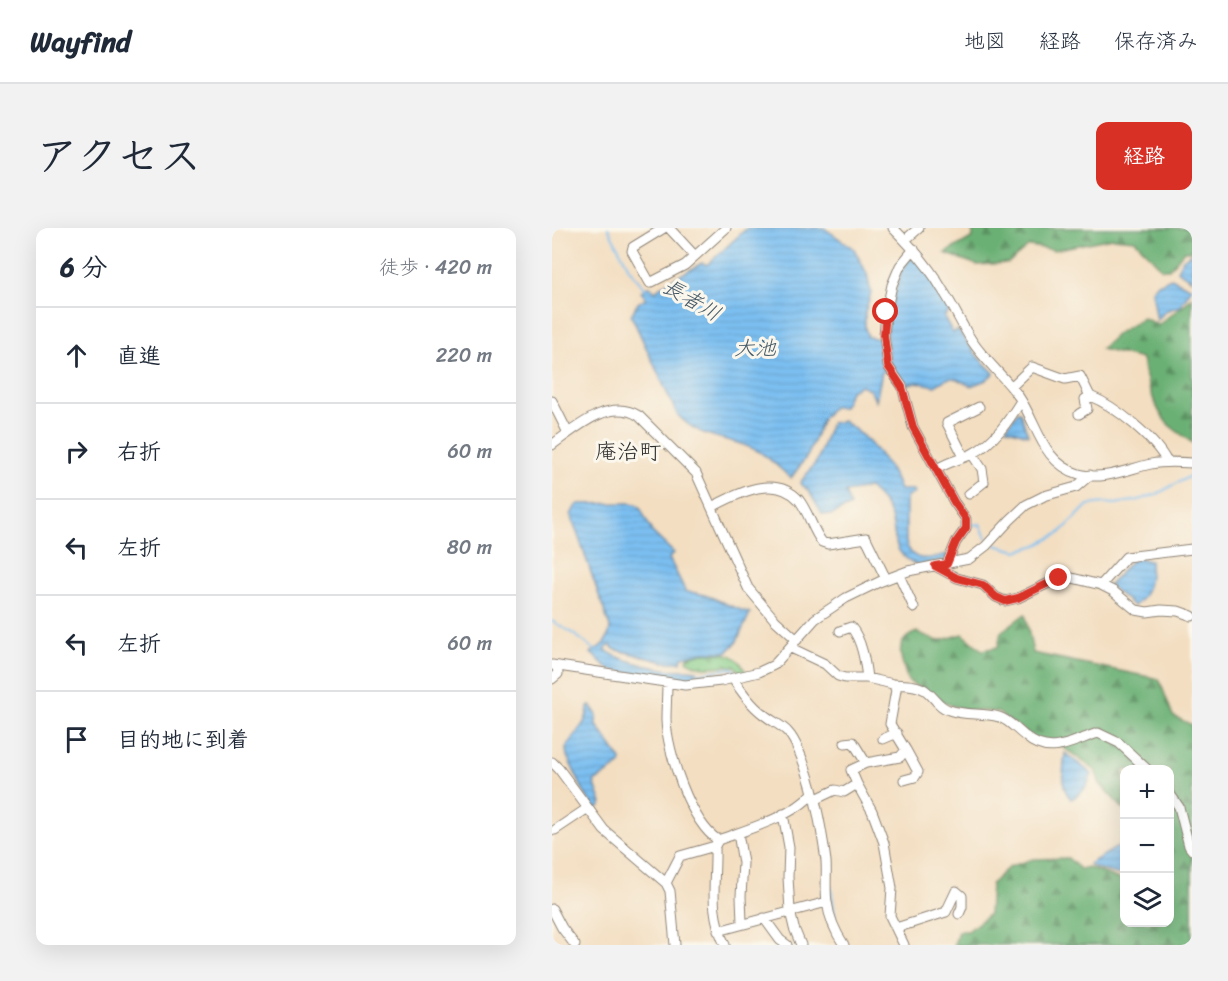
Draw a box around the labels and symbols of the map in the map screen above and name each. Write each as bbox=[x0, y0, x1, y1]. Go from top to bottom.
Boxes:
water label: 長者川 bbox=[655, 268, 729, 332]
route start bbox=[872, 298, 898, 324]
water label: 大池 bbox=[734, 329, 777, 367]
district label: 庵治町 bbox=[595, 432, 661, 471]
route end bbox=[1045, 564, 1071, 590]

